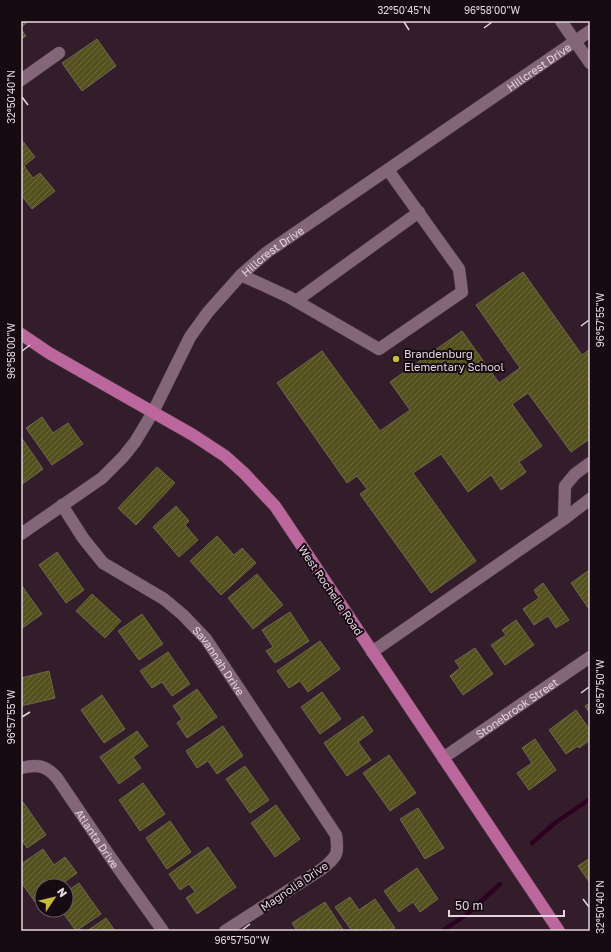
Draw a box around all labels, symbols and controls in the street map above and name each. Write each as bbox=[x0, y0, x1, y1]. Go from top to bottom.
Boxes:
text: 32°50'45"N bbox=[377, 4, 431, 16]
text: 96°58'00"W bbox=[464, 4, 520, 16]
street label: Hillcrest Drive bbox=[504, 40, 573, 93]
text: 32°50'40"N bbox=[5, 70, 17, 124]
street label: Hillcrest Drive bbox=[238, 223, 306, 279]
text: 96°57'55"W bbox=[594, 292, 606, 347]
text: 96°58'00"W bbox=[5, 323, 17, 379]
place label: Brandenburg Elementary School bbox=[404, 347, 504, 373]
marker: Brandenburg Elementary School bbox=[391, 354, 401, 364]
street label: West Rochelle Road bbox=[296, 543, 366, 637]
street label: Savannah Drive bbox=[190, 623, 248, 697]
text: 96°57'50"W bbox=[594, 659, 606, 715]
street label: Stonebrook Street bbox=[473, 675, 560, 740]
text: 96°57'55"W bbox=[5, 689, 17, 744]
street label: Atlanta Drive bbox=[73, 806, 122, 870]
street label: Magnolia Drive bbox=[258, 859, 330, 913]
north arrow bbox=[34, 878, 74, 918]
text: 32°50'40"N bbox=[594, 880, 606, 934]
text: N bbox=[55, 885, 70, 899]
scale bar bbox=[449, 892, 564, 918]
text: 50 m bbox=[455, 898, 483, 913]
text: 96°57'50"W bbox=[215, 934, 270, 946]

